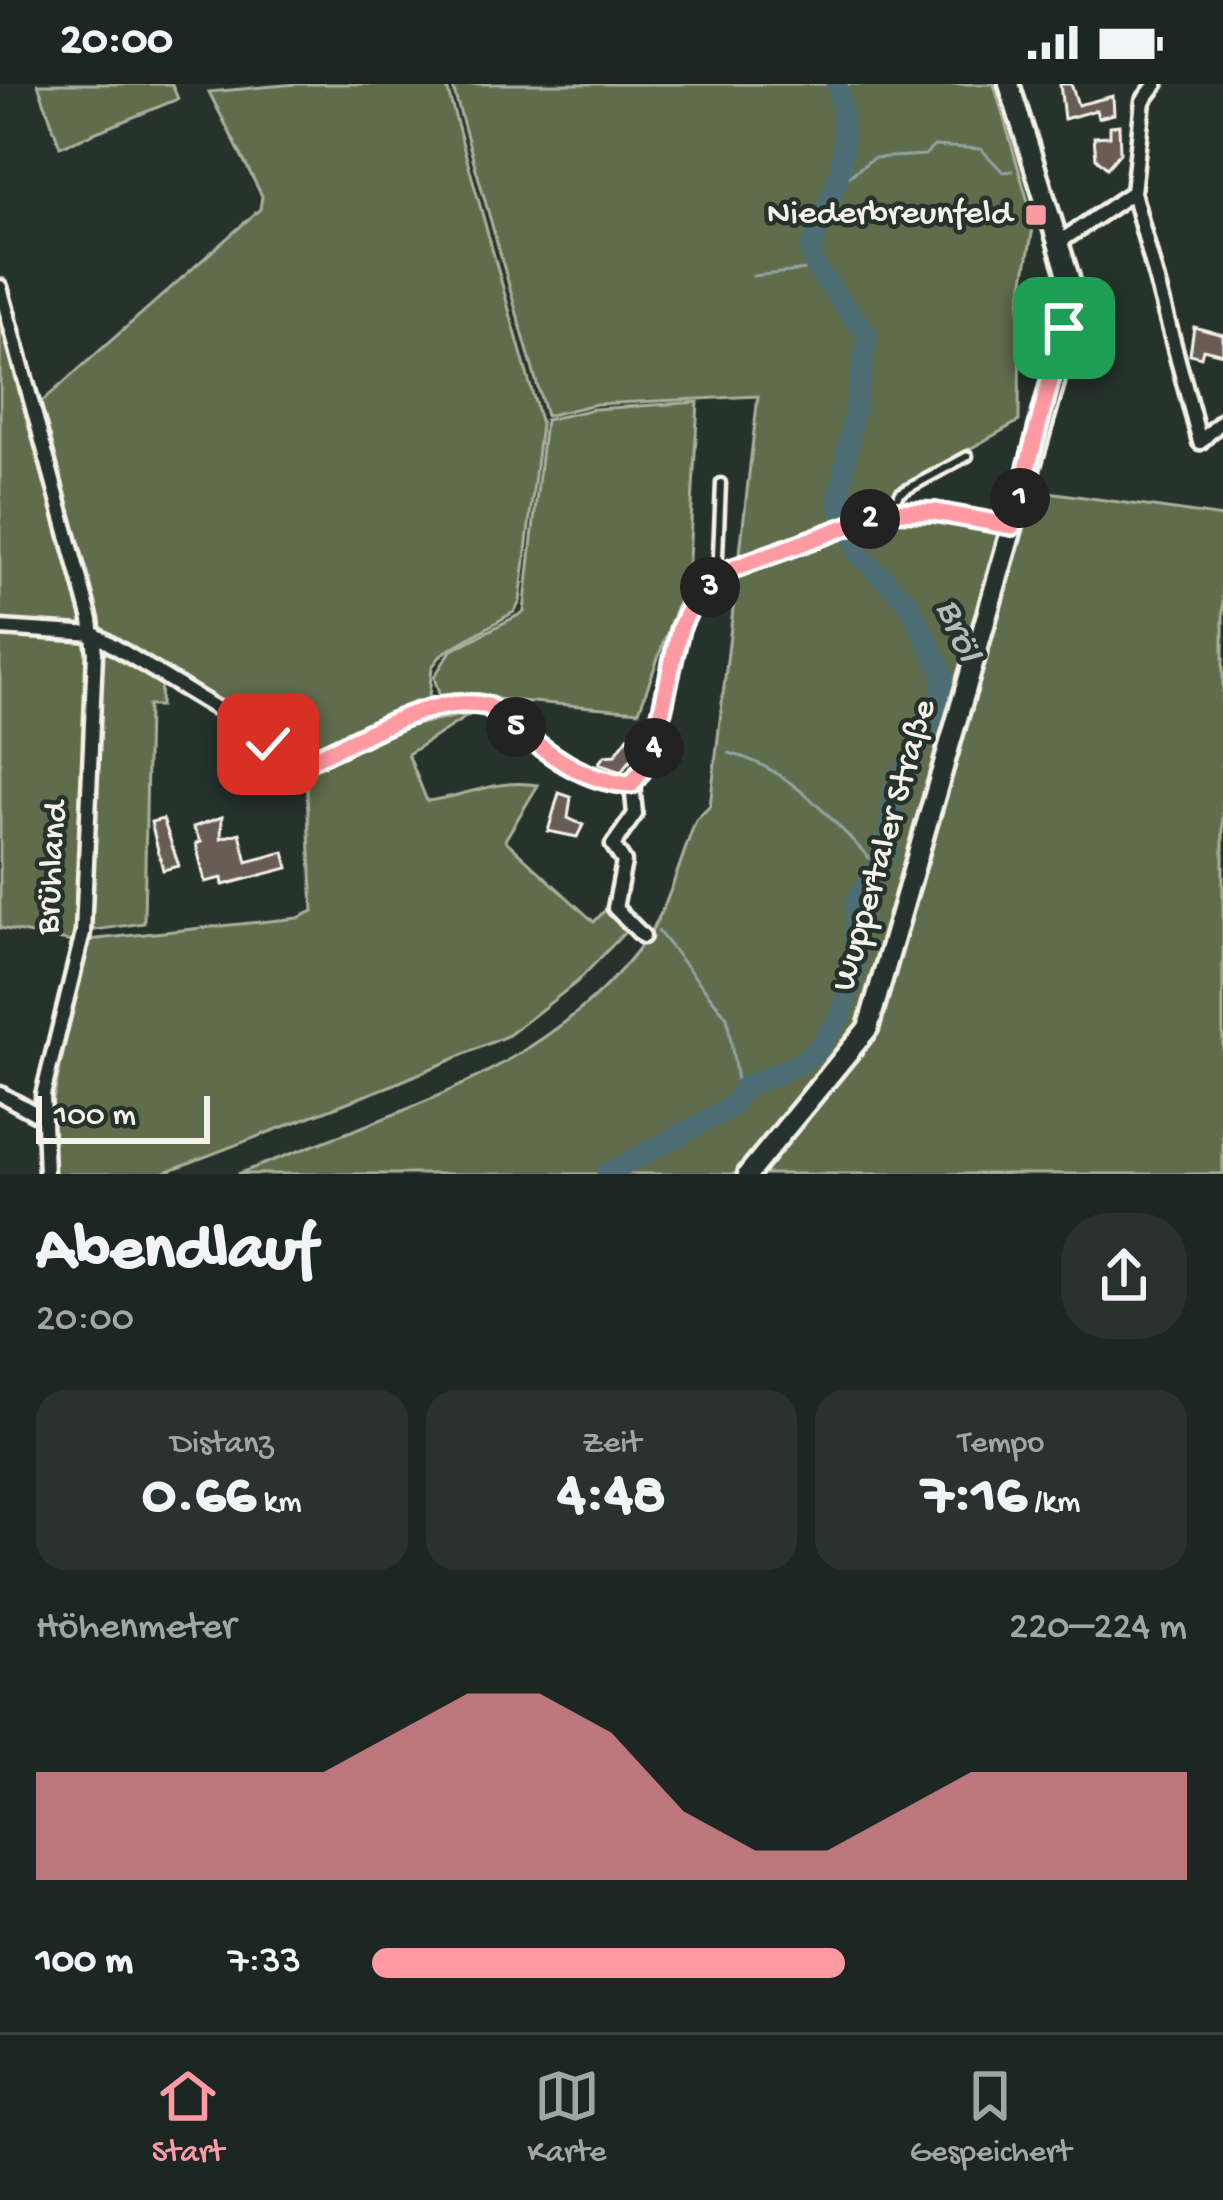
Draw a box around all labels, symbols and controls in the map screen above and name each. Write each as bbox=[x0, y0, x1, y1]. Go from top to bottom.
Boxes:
text: 20:00 bbox=[60, 16, 173, 69]
place label: Niederbreunfeld bbox=[767, 194, 1015, 237]
marker: Niederbreunfeld bbox=[1023, 202, 1049, 228]
pin bbox=[1013, 277, 1115, 379]
icon: arrive bbox=[1031, 295, 1097, 361]
pin: 1 bbox=[990, 468, 1050, 528]
text: 1 bbox=[1013, 479, 1027, 517]
pin: 2 bbox=[840, 489, 900, 549]
text: 2 bbox=[862, 500, 878, 538]
pin: 3 bbox=[680, 557, 740, 617]
text: 3 bbox=[701, 568, 719, 606]
water label: Bröl bbox=[923, 593, 990, 671]
pin bbox=[217, 693, 319, 795]
street label: Wuppertaler Straße bbox=[824, 695, 948, 997]
pin: 5 bbox=[486, 697, 546, 757]
text: 5 bbox=[507, 708, 525, 746]
icon: check bbox=[235, 711, 301, 777]
pin: 4 bbox=[624, 718, 684, 778]
text: 4 bbox=[646, 729, 662, 767]
street label: Brühland bbox=[28, 797, 80, 937]
scale bar bbox=[36, 1090, 210, 1143]
text: 100 m bbox=[54, 1098, 136, 1136]
button: share bbox=[1061, 1213, 1187, 1339]
text: Abendlauf bbox=[36, 1214, 316, 1292]
text: 20:00 bbox=[36, 1298, 134, 1344]
text: Distanz bbox=[170, 1426, 273, 1464]
text: Zeit bbox=[582, 1426, 641, 1464]
text: Tempo bbox=[958, 1426, 1044, 1464]
text: 0.66 bbox=[142, 1464, 256, 1534]
text: 4:48 bbox=[557, 1464, 666, 1534]
text: 7:16 bbox=[922, 1464, 1027, 1534]
text: km bbox=[256, 1485, 302, 1523]
text: /km bbox=[1027, 1485, 1080, 1523]
text: Höhenmeter bbox=[36, 1606, 236, 1652]
text: 220–224 m bbox=[1009, 1606, 1187, 1652]
text: 100 m bbox=[36, 1940, 133, 1986]
text: 7:33 bbox=[228, 1940, 301, 1986]
tab: Start bbox=[152, 2063, 224, 2173]
tab: Karte bbox=[527, 2063, 606, 2173]
tab: Gespeichert bbox=[910, 2063, 1071, 2173]

